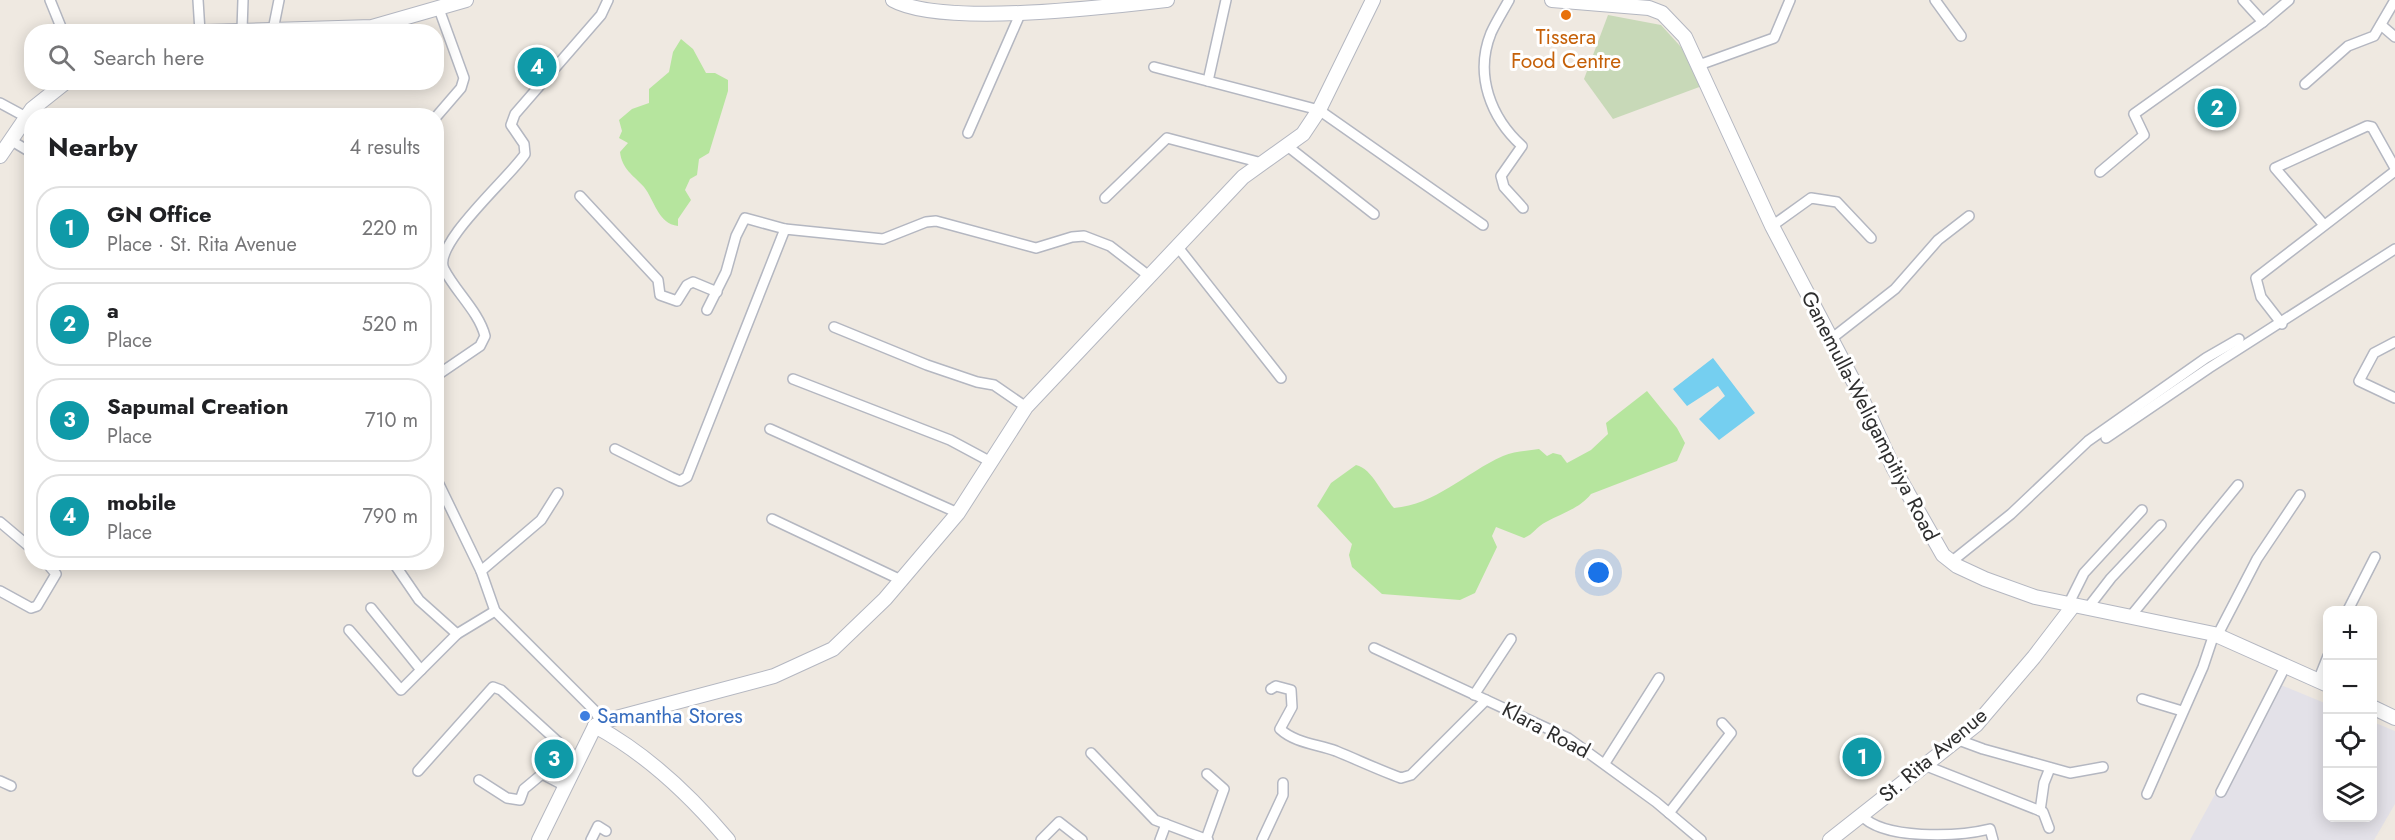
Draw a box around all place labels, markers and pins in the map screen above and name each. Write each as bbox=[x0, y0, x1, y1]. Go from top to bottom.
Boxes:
marker: Tissera Food Centre bbox=[1559, 8, 1573, 22]
place label: Tissera Food Centre bbox=[1511, 22, 1621, 76]
pin: 4 bbox=[518, 44, 556, 90]
pin: 2 bbox=[2198, 86, 2236, 130]
place label: Samantha Stores bbox=[597, 701, 743, 731]
marker: Samantha Stores bbox=[578, 709, 592, 723]
pin: 1 bbox=[1842, 734, 1882, 780]
pin: 3 bbox=[534, 736, 574, 782]

